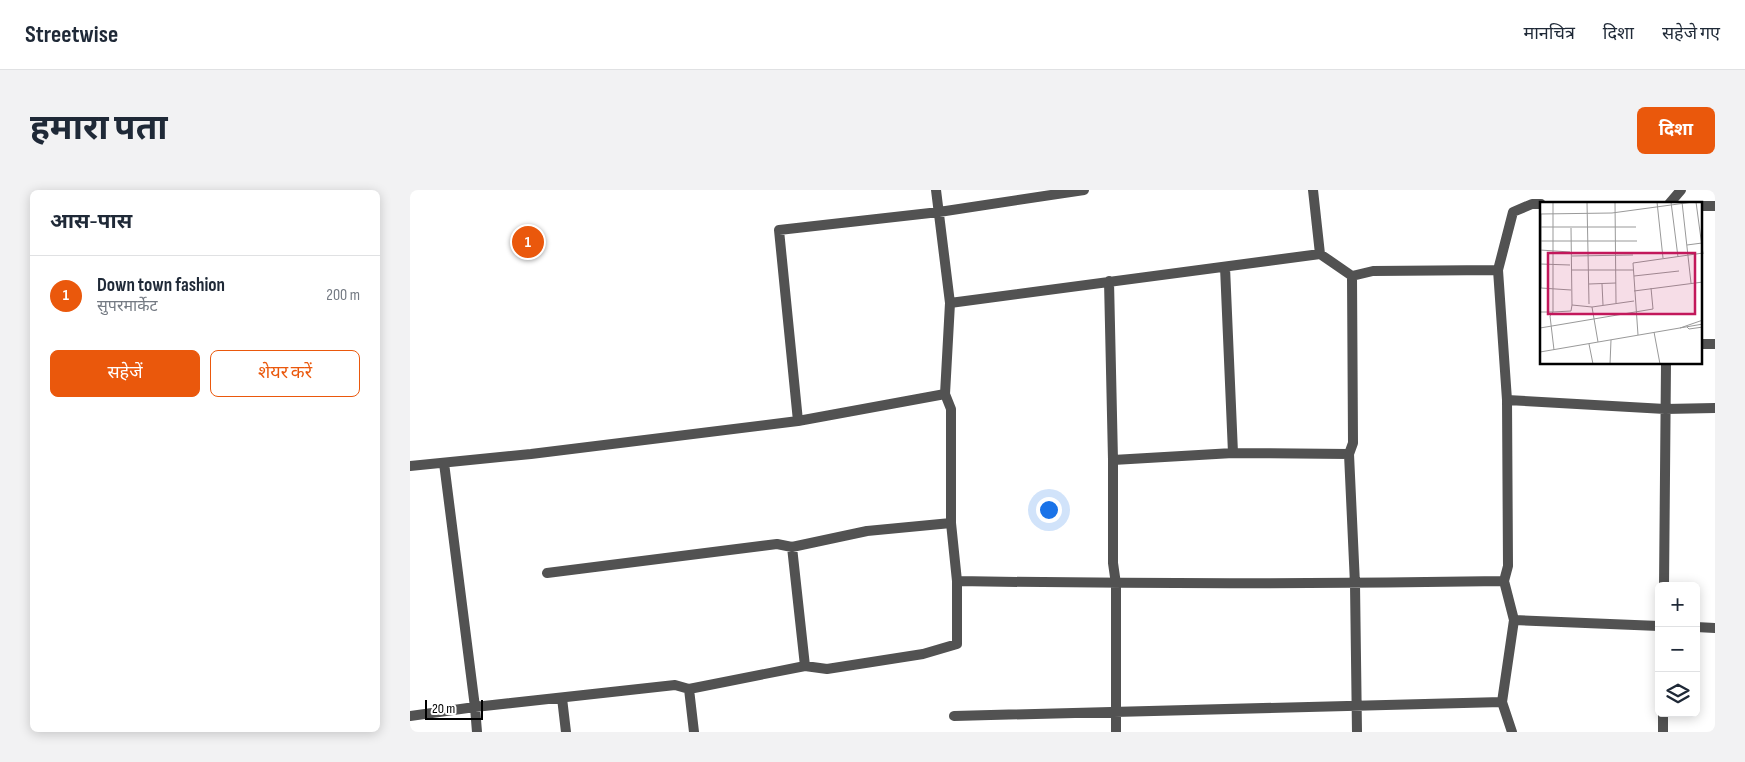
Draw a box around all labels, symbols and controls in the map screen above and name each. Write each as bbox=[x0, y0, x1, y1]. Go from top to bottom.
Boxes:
text: Streetwise bbox=[25, 20, 118, 49]
text: मानचित्र bbox=[1523, 23, 1575, 44]
text: दिशा bbox=[1603, 23, 1634, 44]
text: सहेजे गए bbox=[1662, 23, 1720, 44]
text: हमारा पता bbox=[30, 107, 168, 150]
button: दिशा bbox=[1637, 107, 1715, 154]
inset map bbox=[1540, 202, 1702, 365]
text: आस-पास bbox=[50, 209, 132, 234]
pin: 1 bbox=[512, 223, 544, 261]
text: Down town fashion bbox=[97, 274, 225, 297]
text: 1 bbox=[63, 286, 69, 305]
text: 200 m bbox=[326, 286, 360, 305]
text: सुपरमार्केट bbox=[97, 297, 158, 316]
button: सहेजें bbox=[50, 350, 200, 397]
button: शेयर करें bbox=[210, 350, 360, 397]
your location bbox=[1036, 497, 1062, 523]
map controls bbox=[1655, 582, 1700, 717]
button: + bbox=[1655, 582, 1700, 627]
button: − bbox=[1655, 627, 1700, 672]
button: layers bbox=[1655, 672, 1700, 717]
scale bar bbox=[425, 697, 482, 720]
text: 20 m bbox=[432, 700, 455, 717]

